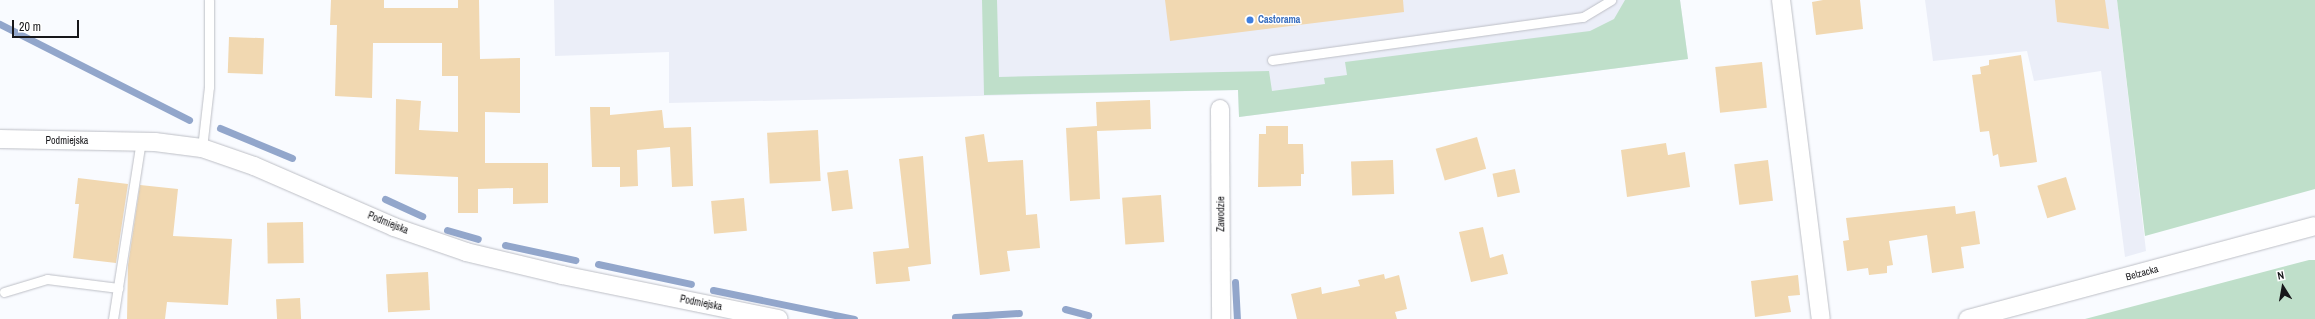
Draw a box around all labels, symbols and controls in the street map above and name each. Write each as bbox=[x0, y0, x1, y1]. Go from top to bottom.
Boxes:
scale bar bbox=[14, 12, 81, 38]
place label: Castorama bbox=[1258, 14, 1300, 26]
marker: Castorama bbox=[1245, 15, 1255, 25]
text: 20 m bbox=[19, 19, 41, 35]
street label: Podmiejska bbox=[46, 135, 88, 147]
street label: Zawodzie bbox=[1215, 196, 1227, 232]
street label: Podmiejska bbox=[366, 209, 410, 237]
street label: Belzacka bbox=[2124, 263, 2160, 283]
north arrow bbox=[2263, 267, 2303, 307]
text: N bbox=[2276, 268, 2285, 283]
street label: Podmiejska bbox=[679, 293, 723, 313]

